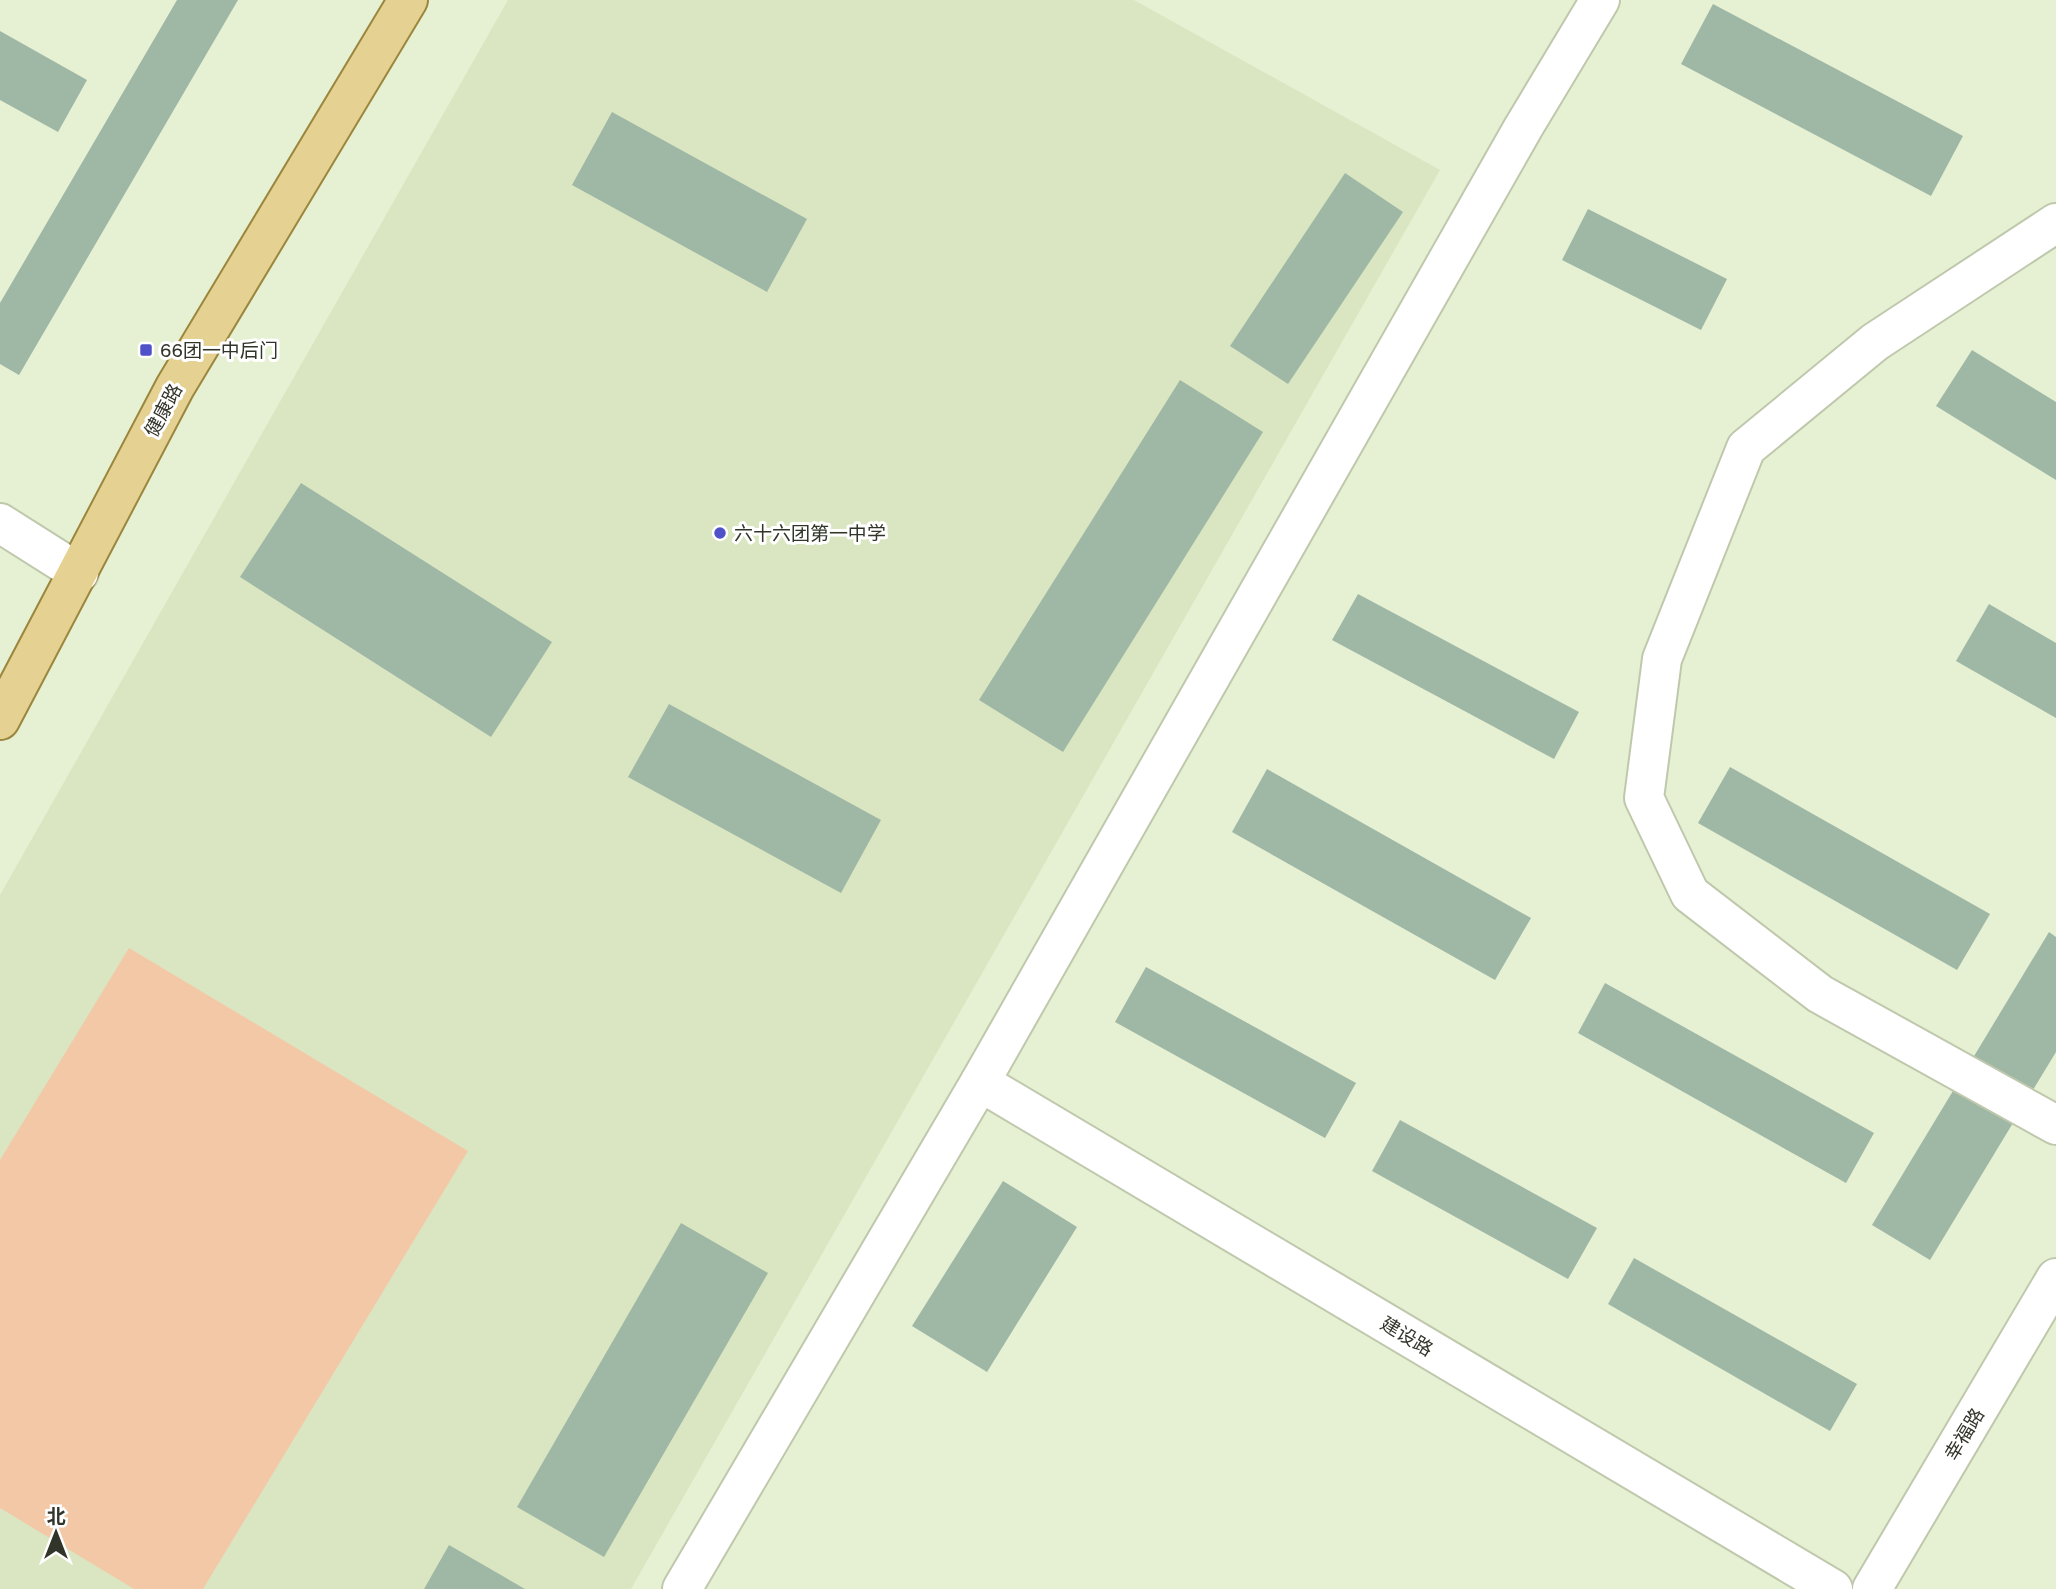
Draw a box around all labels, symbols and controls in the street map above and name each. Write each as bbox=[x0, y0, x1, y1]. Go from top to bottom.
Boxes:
place label: 66团一中后门 bbox=[160, 338, 278, 361]
marker: 66团一中后门 bbox=[138, 342, 154, 358]
street label: 健康路 bbox=[139, 379, 186, 440]
place label: 六十六团第一中学 bbox=[734, 521, 886, 544]
marker: 六十六团第一中学 bbox=[712, 525, 728, 541]
street label: 建设路 bbox=[1377, 1311, 1438, 1360]
street label: 幸福路 bbox=[1939, 1403, 1988, 1464]
north arrow bbox=[21, 1498, 91, 1568]
text: 北 bbox=[46, 1504, 66, 1527]

